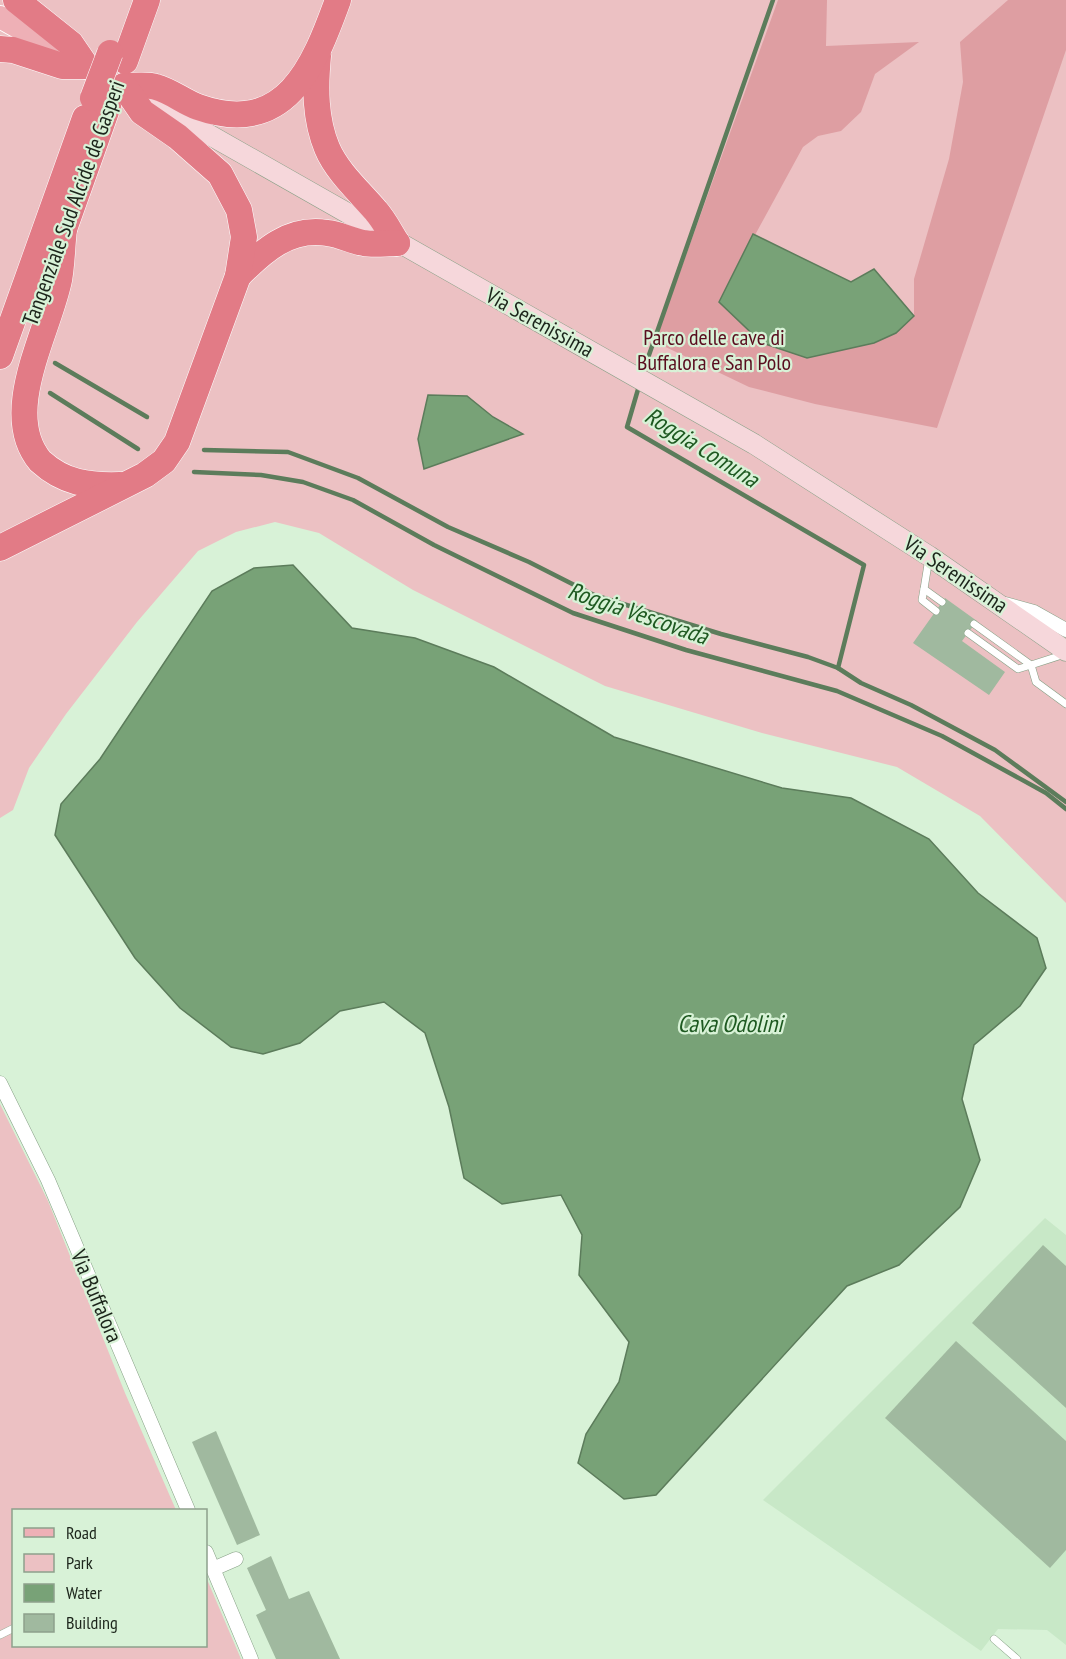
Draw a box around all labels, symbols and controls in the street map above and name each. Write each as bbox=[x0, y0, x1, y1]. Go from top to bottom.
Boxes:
street label: Tangenziale Sud Alcide de Gasperi bbox=[16, 77, 130, 329]
street label: Via Serenissima bbox=[480, 280, 599, 363]
park label: Parco delle cave di Buffalora e San Polo bbox=[637, 323, 791, 376]
water label: Roggia Comuna bbox=[639, 400, 766, 495]
street label: Via Serenissima bbox=[898, 528, 1013, 619]
water label: Roggia Vescovada bbox=[564, 575, 713, 652]
water label: Cava Odolini bbox=[678, 1008, 785, 1039]
street label: Via Buffalora bbox=[65, 1245, 129, 1347]
legend bbox=[12, 1509, 207, 1647]
text: Road bbox=[66, 1521, 97, 1544]
text: Park bbox=[66, 1551, 93, 1574]
text: Water bbox=[66, 1581, 102, 1604]
text: Building bbox=[66, 1611, 118, 1634]

